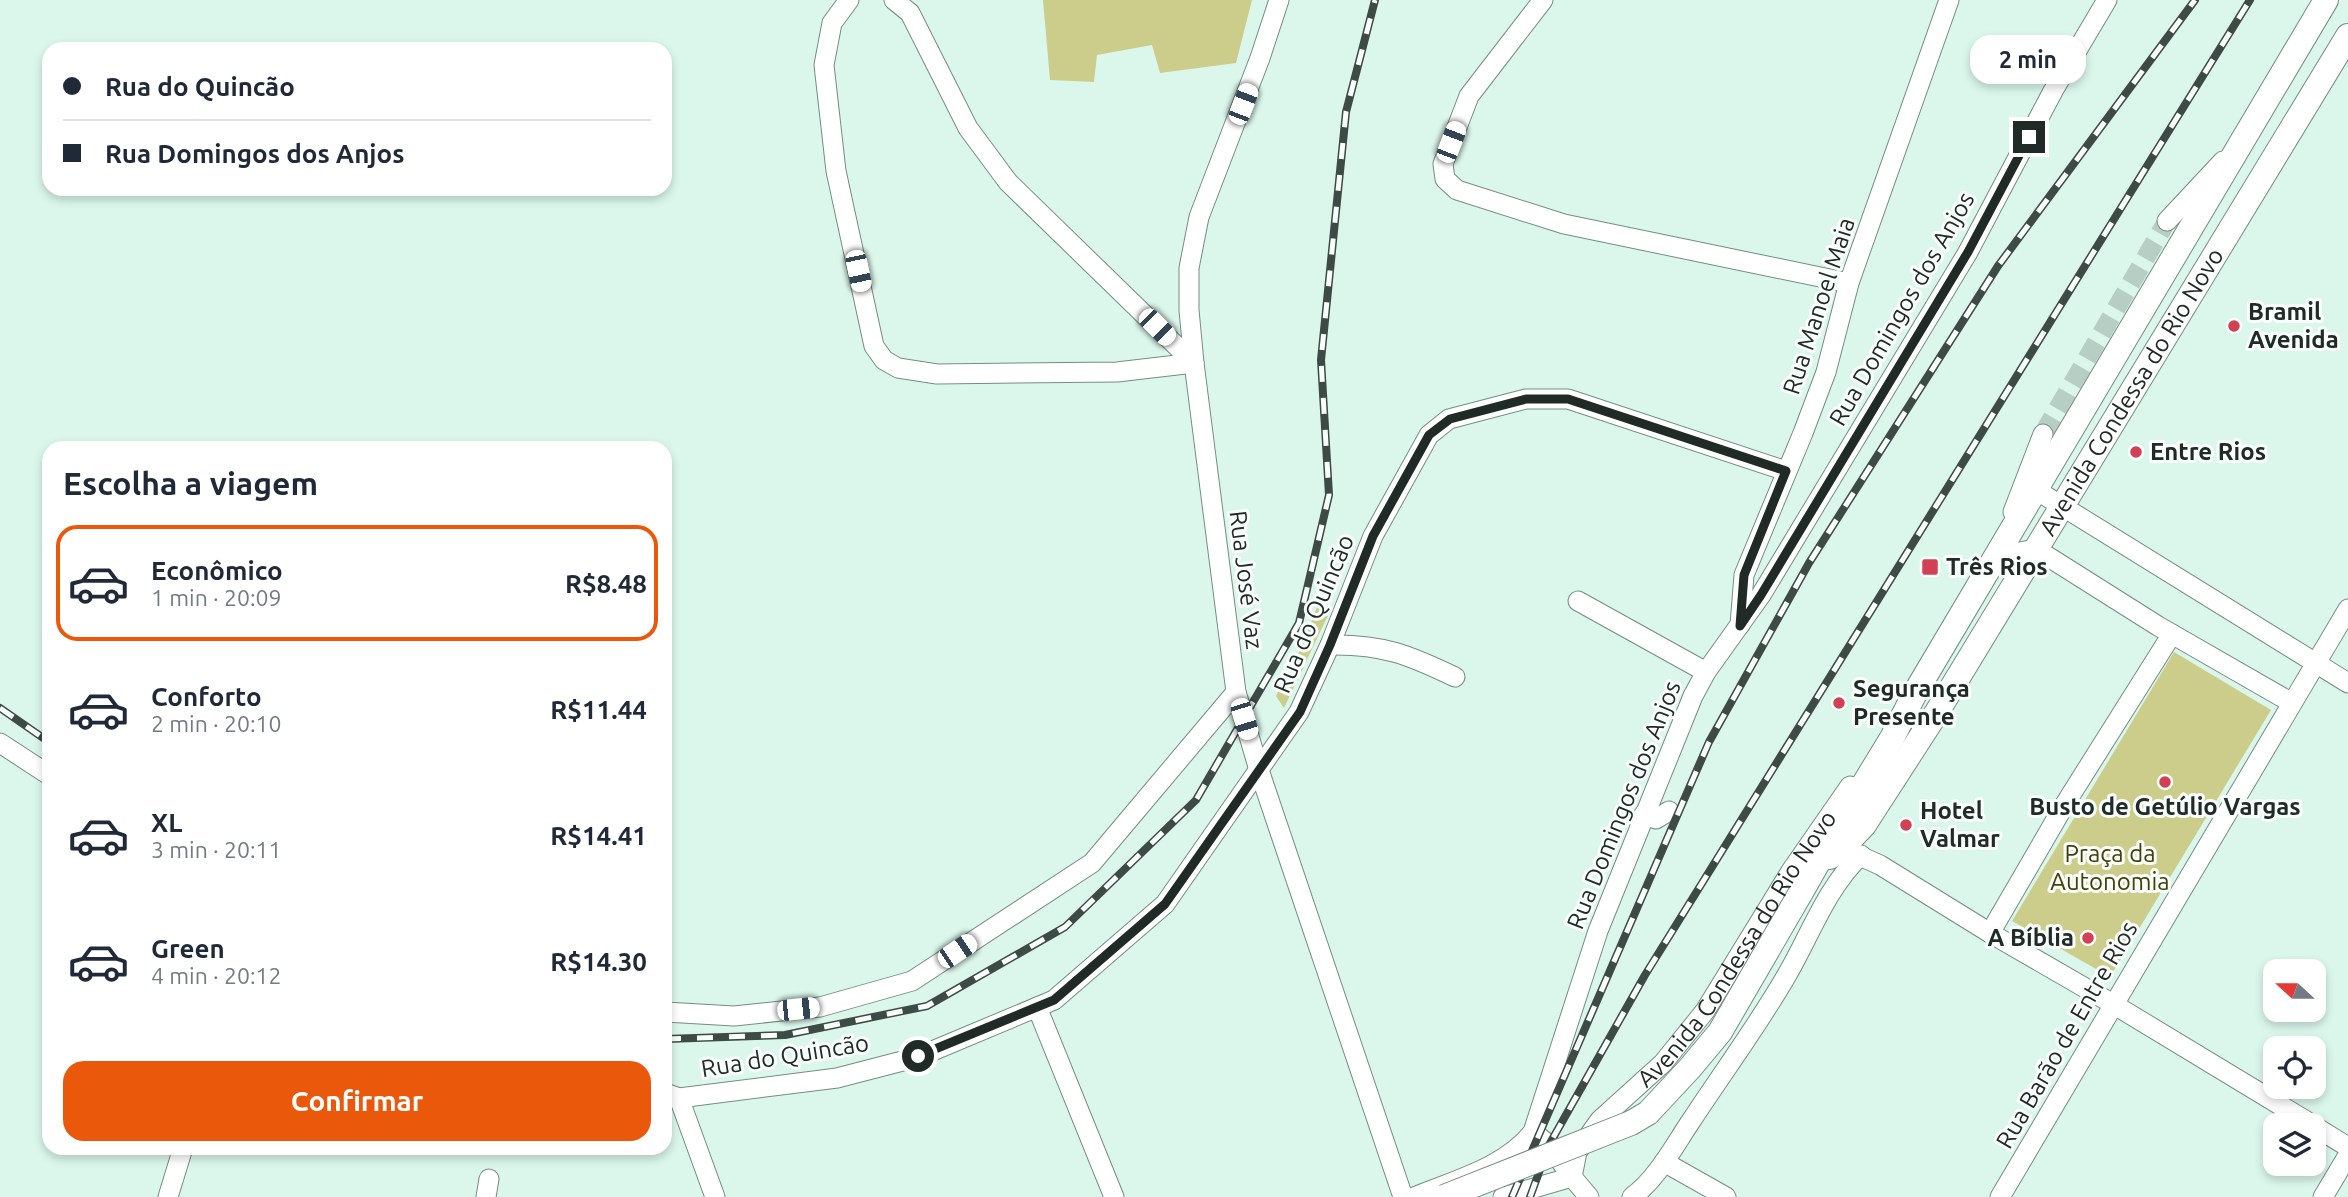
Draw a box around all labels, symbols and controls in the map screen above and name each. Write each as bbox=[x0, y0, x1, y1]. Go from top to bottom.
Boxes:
callout: 2 min bbox=[1971, 36, 2087, 85]
text: 2 min bbox=[1999, 47, 2057, 72]
text: Rua do Quincão bbox=[105, 72, 295, 101]
car bbox=[1226, 81, 1261, 127]
car bbox=[1434, 119, 1469, 165]
route end bbox=[2013, 121, 2045, 153]
text: Rua Domingos dos Anjos bbox=[105, 139, 405, 168]
street label: Rua Domingos dos Anjos bbox=[1824, 187, 1980, 430]
street label: Rua Manoel Maia bbox=[1777, 214, 1860, 397]
street label: Avenida Condessa do Rio Novo bbox=[2034, 243, 2229, 540]
car bbox=[844, 248, 873, 294]
place label: Bramil Avenida bbox=[2248, 298, 2339, 353]
car bbox=[1135, 305, 1180, 349]
marker: Bramil Avenida bbox=[2226, 318, 2242, 334]
place label: Entre Rios bbox=[2150, 438, 2266, 465]
marker: Entre Rios bbox=[2128, 444, 2144, 460]
text: Escolha a viagem bbox=[63, 465, 318, 501]
street label: Rua José Vaz bbox=[1225, 509, 1268, 651]
street label: Rua do Quincão bbox=[1268, 531, 1359, 697]
icon: car bbox=[67, 552, 130, 615]
place label: Três Rios bbox=[1946, 553, 2048, 580]
text: Econômico bbox=[151, 556, 283, 585]
marker: Três Rios bbox=[1920, 557, 1940, 577]
text: R$8.48 bbox=[565, 569, 647, 598]
text: 1 min · 20:09 bbox=[151, 585, 282, 610]
place label: Segurança Presente bbox=[1853, 675, 1970, 730]
street label: Rua Domingos dos Anjos bbox=[1561, 677, 1686, 933]
icon: car bbox=[67, 678, 130, 741]
text: Conforto bbox=[151, 682, 262, 711]
text: R$11.44 bbox=[550, 695, 647, 724]
marker: Segurança Presente bbox=[1831, 695, 1847, 711]
car bbox=[1228, 696, 1261, 742]
text: 2 min · 20:10 bbox=[151, 711, 282, 736]
marker: Busto de Getúlio Vargas bbox=[2157, 774, 2173, 790]
place label: Busto de Getúlio Vargas bbox=[2029, 793, 2301, 820]
place label: Hotel Valmar bbox=[1920, 797, 2000, 852]
icon: car bbox=[67, 804, 130, 867]
street label: Avenida Condessa do Rio Novo bbox=[1632, 805, 1842, 1092]
text: XL bbox=[151, 808, 182, 837]
marker: Hotel Valmar bbox=[1898, 817, 1914, 833]
text: R$14.41 bbox=[550, 821, 647, 850]
text: 3 min · 20:11 bbox=[151, 837, 282, 862]
park label: Praça da Autonomia bbox=[2050, 840, 2170, 895]
street label: Rua Barão de Entre Rios bbox=[1991, 917, 2143, 1153]
place label: A Bíblia bbox=[1988, 924, 2074, 951]
icon: car bbox=[67, 930, 130, 993]
marker: A Bíblia bbox=[2080, 930, 2096, 946]
car bbox=[934, 931, 981, 971]
text: Green bbox=[151, 934, 225, 963]
text: R$14.30 bbox=[550, 947, 647, 976]
north arrow bbox=[2263, 959, 2326, 1022]
map controls bbox=[2263, 959, 2326, 1176]
text: 4 min · 20:12 bbox=[151, 963, 282, 988]
car bbox=[777, 996, 820, 1022]
street label: Rua do Quincão bbox=[699, 1029, 871, 1082]
button: locate bbox=[2263, 1036, 2326, 1099]
route start bbox=[902, 1040, 934, 1072]
button: Confirmar bbox=[63, 1061, 651, 1141]
button: layers bbox=[2263, 1113, 2326, 1176]

